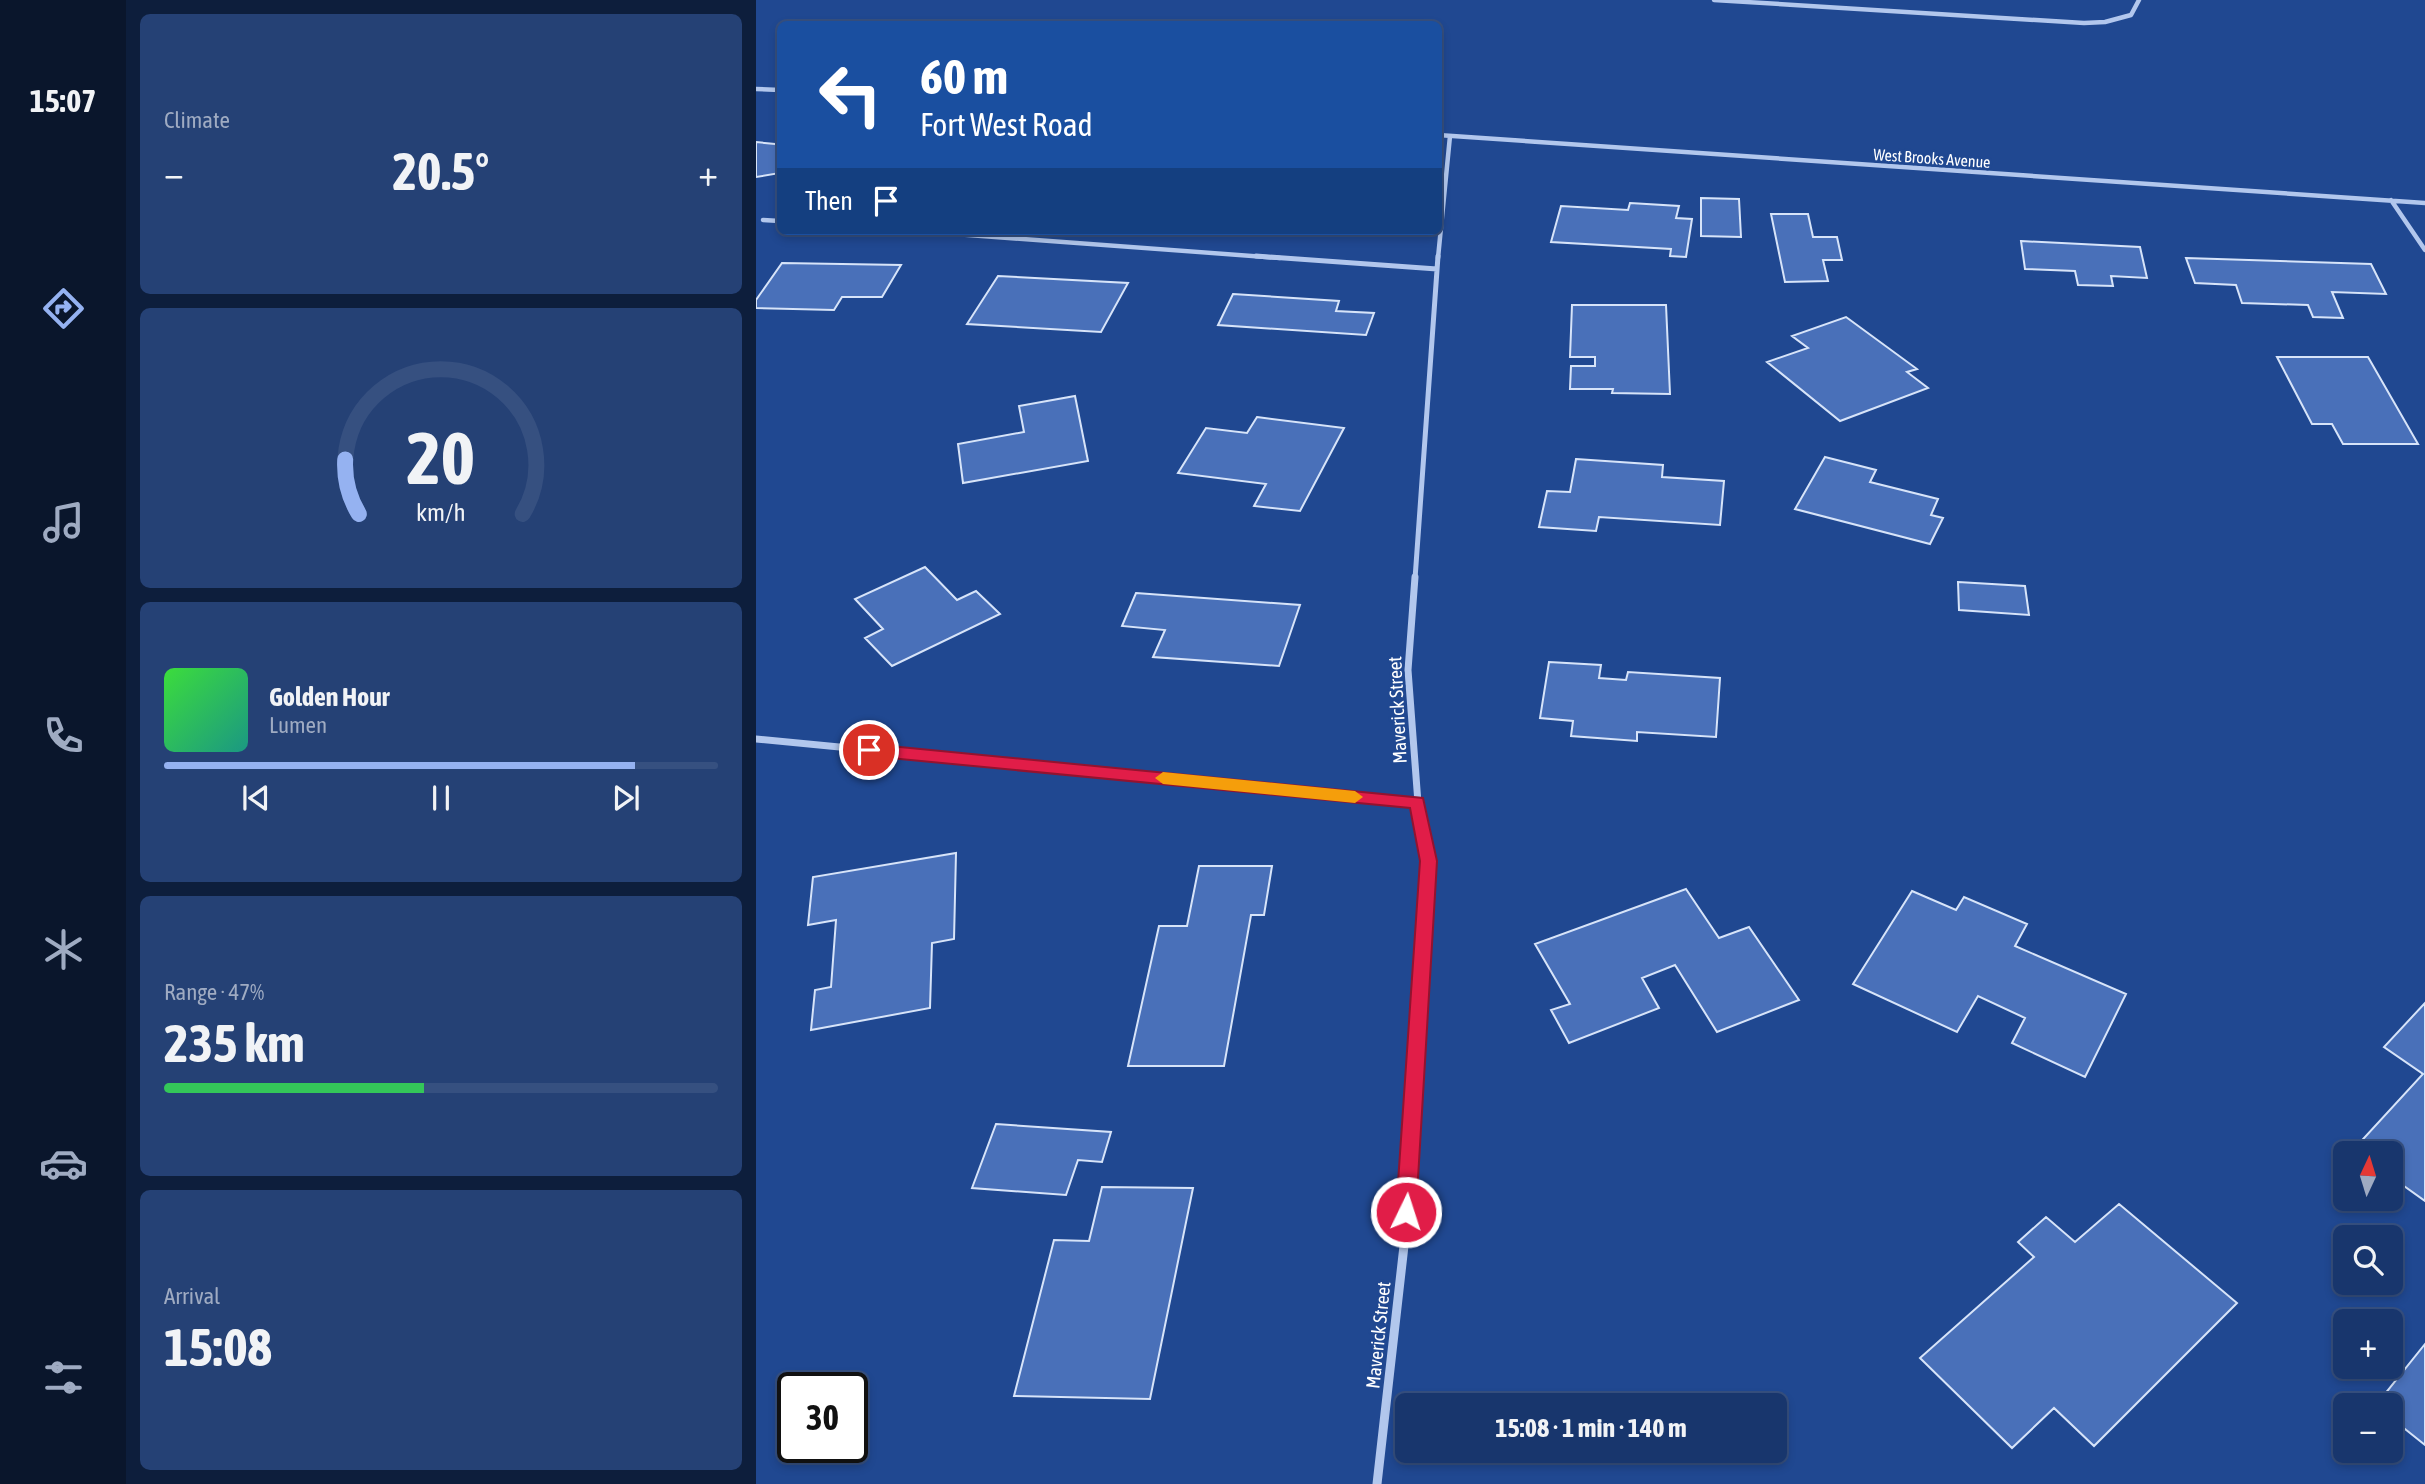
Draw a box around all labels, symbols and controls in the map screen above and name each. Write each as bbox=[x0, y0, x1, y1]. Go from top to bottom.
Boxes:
text: 60 m bbox=[920, 48, 1008, 104]
icon: left bbox=[805, 49, 896, 140]
text: 15:07 bbox=[30, 82, 96, 119]
text: Fort West Road bbox=[920, 106, 1093, 143]
text: Climate bbox=[164, 107, 230, 133]
text: 20.5° bbox=[393, 141, 489, 201]
street label: West Brooks Avenue bbox=[1873, 145, 1991, 171]
text: − bbox=[164, 151, 184, 194]
text: + bbox=[698, 151, 718, 194]
icon: arrive bbox=[867, 182, 905, 220]
text: Then bbox=[805, 186, 853, 216]
icon: directions bbox=[39, 284, 88, 333]
text: 20 bbox=[407, 416, 475, 499]
icon: music bbox=[39, 498, 88, 547]
text: km/h bbox=[416, 498, 466, 526]
street label: Maverick Street bbox=[1383, 656, 1411, 764]
text: Golden Hour bbox=[269, 682, 389, 712]
icon: phone bbox=[39, 711, 88, 760]
text: Lumen bbox=[269, 712, 327, 738]
pin bbox=[839, 720, 899, 780]
icon: arrive bbox=[850, 731, 888, 769]
icon: previous bbox=[237, 779, 275, 817]
icon: pause bbox=[422, 779, 460, 817]
icon: next bbox=[607, 779, 645, 817]
icon: climate bbox=[39, 925, 88, 974]
text: Range · 47% bbox=[164, 979, 264, 1005]
text: 235 km bbox=[164, 1013, 305, 1073]
icon: car bbox=[39, 1139, 88, 1188]
north arrow bbox=[2333, 1141, 2403, 1211]
map controls bbox=[2333, 1141, 2403, 1463]
position arrow bbox=[1369, 1175, 1443, 1249]
button: search bbox=[2333, 1225, 2403, 1295]
street label: Maverick Street bbox=[1361, 1280, 1395, 1390]
text: Arrival bbox=[164, 1283, 220, 1309]
button: + bbox=[2333, 1309, 2403, 1379]
text: 15:08 bbox=[164, 1317, 272, 1377]
icon: filters bbox=[39, 1353, 88, 1402]
speed limit sign: 30 bbox=[777, 1372, 868, 1463]
button: − bbox=[2333, 1393, 2403, 1463]
text: 15:08 · 1 min · 140 m bbox=[1495, 1413, 1687, 1443]

